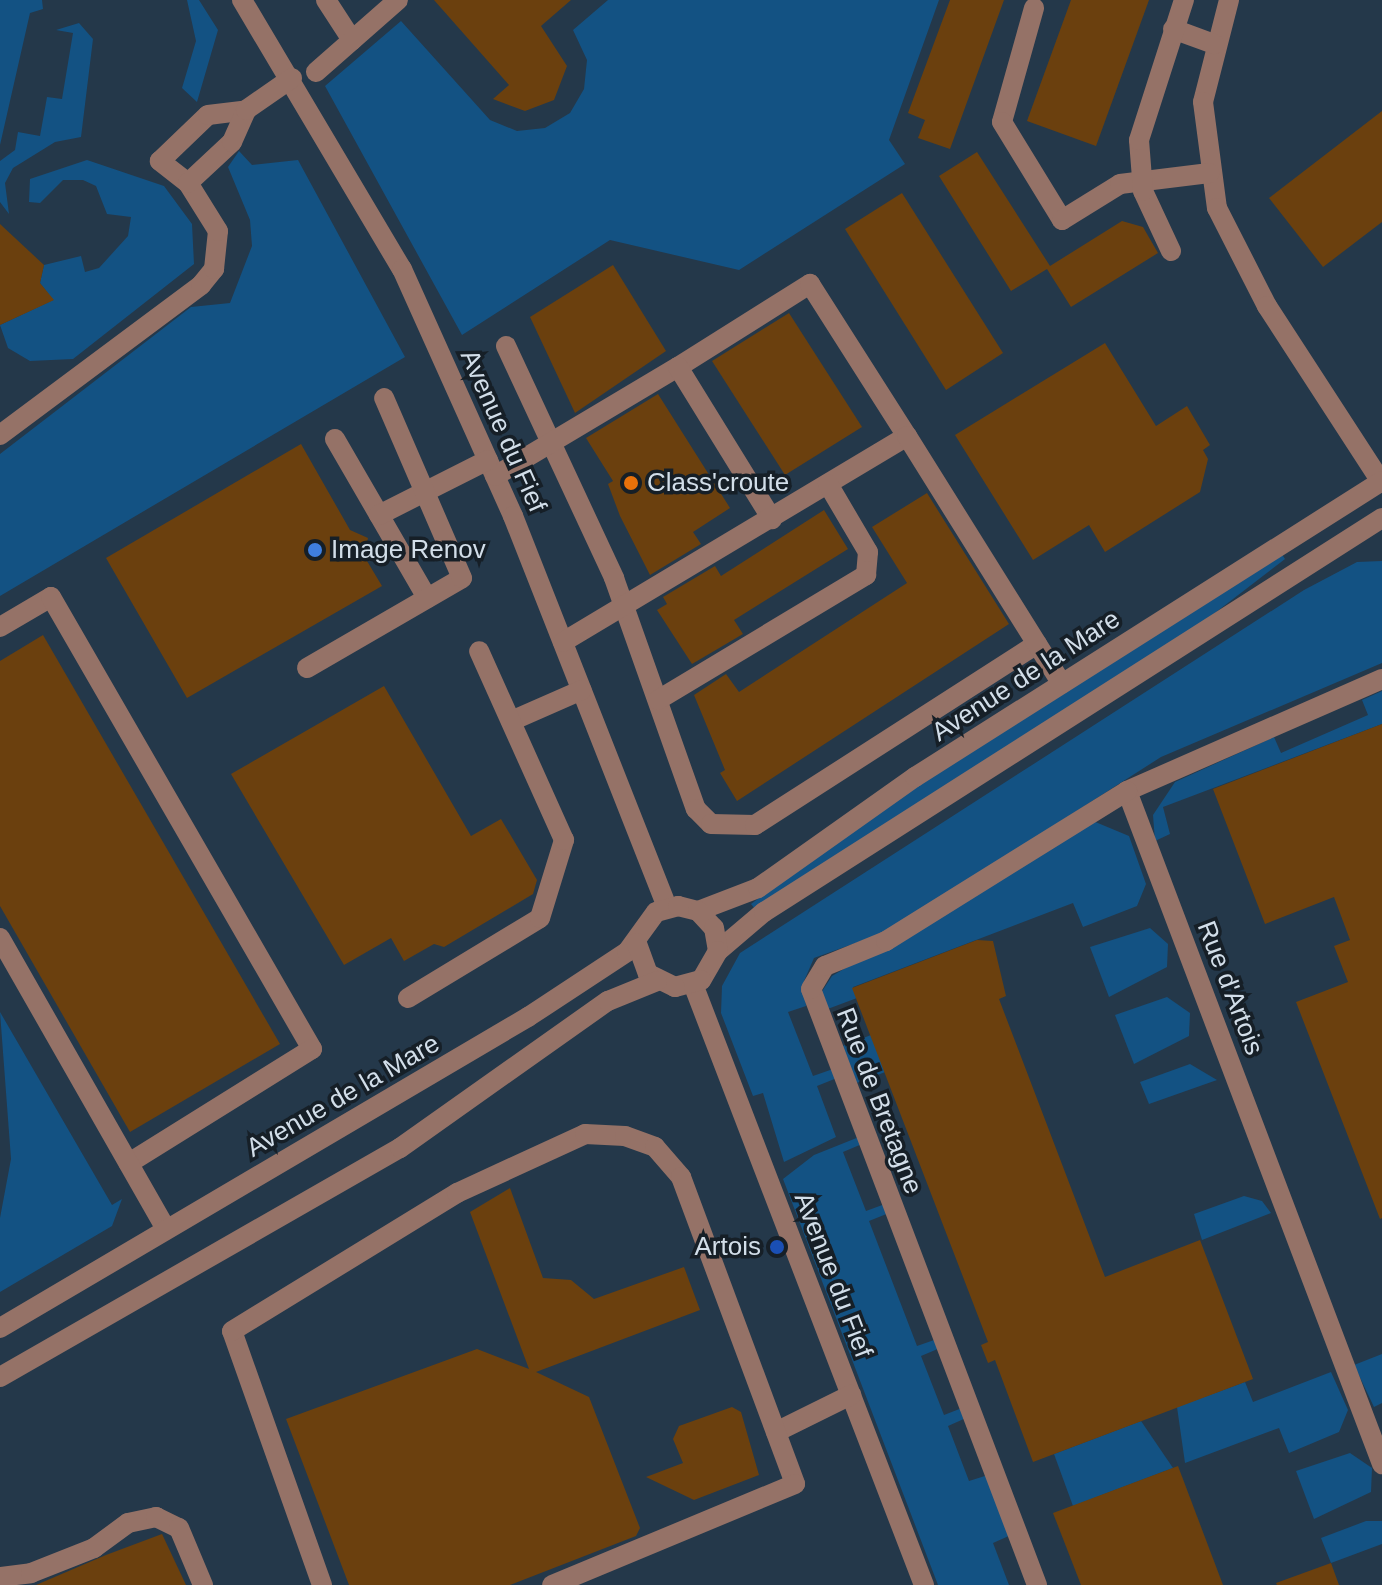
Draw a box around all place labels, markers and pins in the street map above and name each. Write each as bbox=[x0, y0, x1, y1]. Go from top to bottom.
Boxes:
place label: Class'croute bbox=[647, 467, 789, 499]
marker: Class'croute bbox=[622, 474, 640, 492]
place label: Image Renov bbox=[331, 534, 486, 566]
marker: Image Renov bbox=[306, 541, 324, 559]
place label: Artois bbox=[695, 1231, 761, 1263]
marker: Artois bbox=[768, 1238, 786, 1256]

